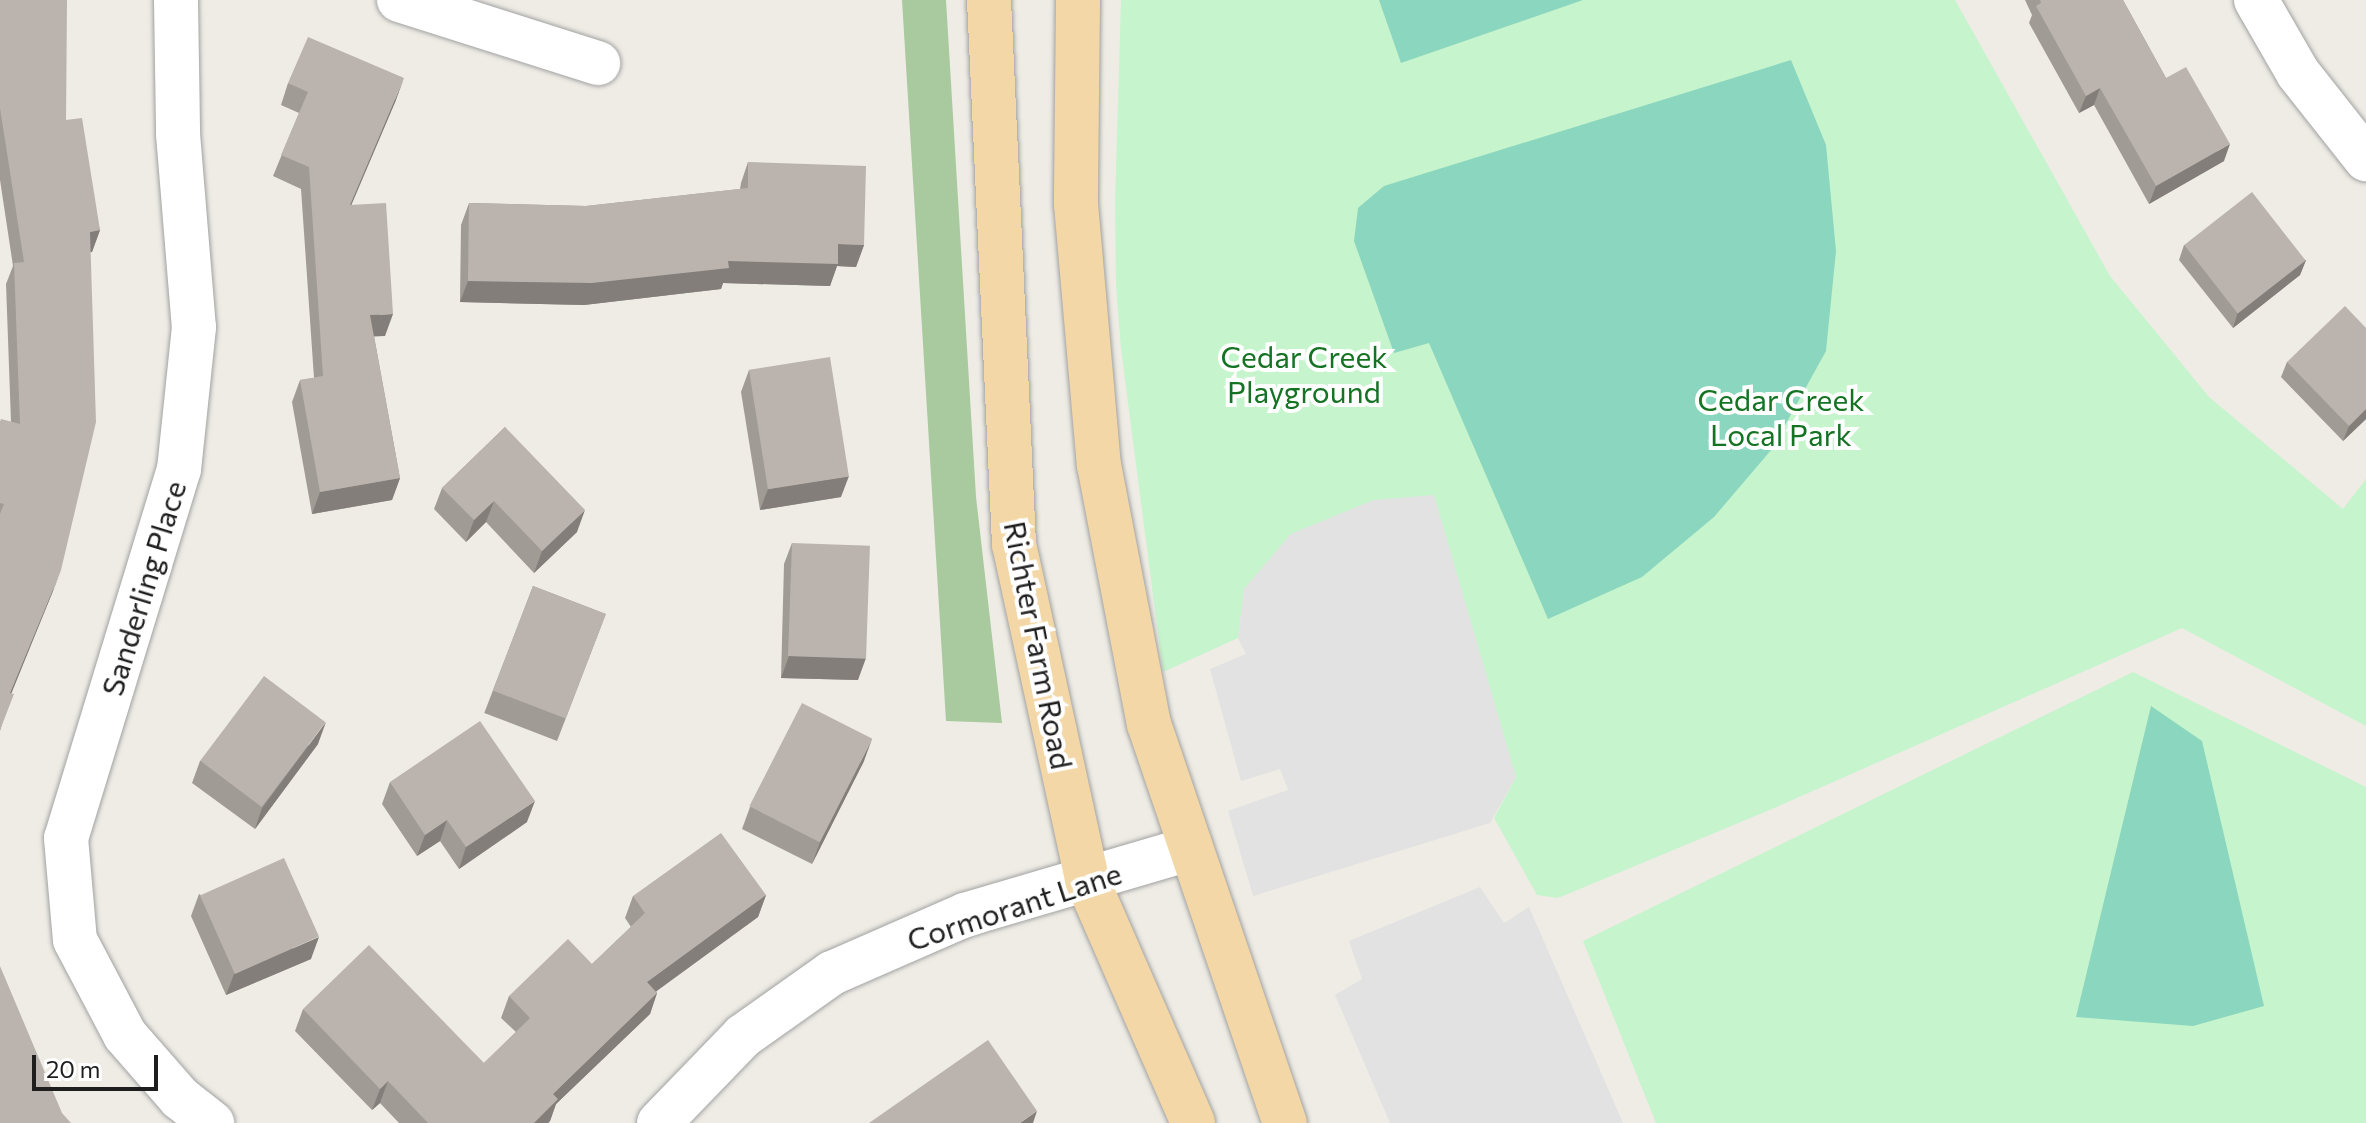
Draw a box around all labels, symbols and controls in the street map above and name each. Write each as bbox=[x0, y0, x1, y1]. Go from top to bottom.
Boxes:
park label: Cedar Creek Playground bbox=[1220, 338, 1388, 408]
park label: Cedar Creek Local Park bbox=[1697, 381, 1865, 452]
street label: Sanderling Place bbox=[93, 476, 193, 700]
street label: Richter Farm Road bbox=[997, 518, 1081, 772]
street label: Cormorant Lane bbox=[902, 854, 1126, 958]
scale bar bbox=[36, 1039, 162, 1089]
text: 20 m bbox=[46, 1054, 100, 1083]

